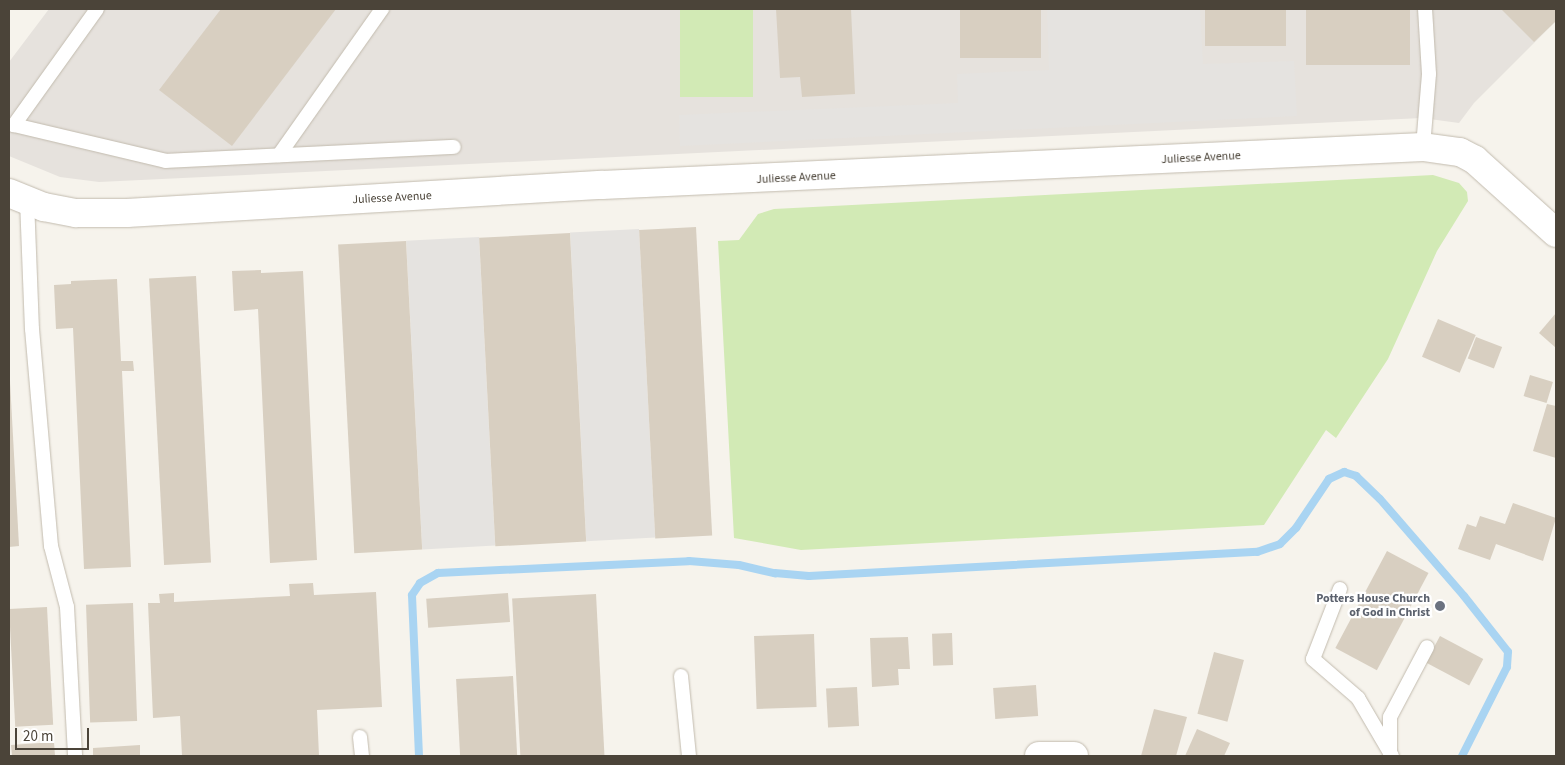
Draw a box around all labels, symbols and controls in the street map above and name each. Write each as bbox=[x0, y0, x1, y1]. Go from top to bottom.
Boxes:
street label: Juliesse Avenue bbox=[1161, 149, 1241, 167]
street label: Juliesse Avenue bbox=[756, 169, 836, 187]
street label: Juliesse Avenue bbox=[352, 189, 432, 207]
place label: Potters House Church of God in Christ bbox=[1316, 592, 1430, 620]
marker: Potters House Church of God in Christ bbox=[1434, 600, 1446, 612]
scale bar bbox=[18, 718, 91, 750]
text: 20 m bbox=[23, 726, 53, 747]

